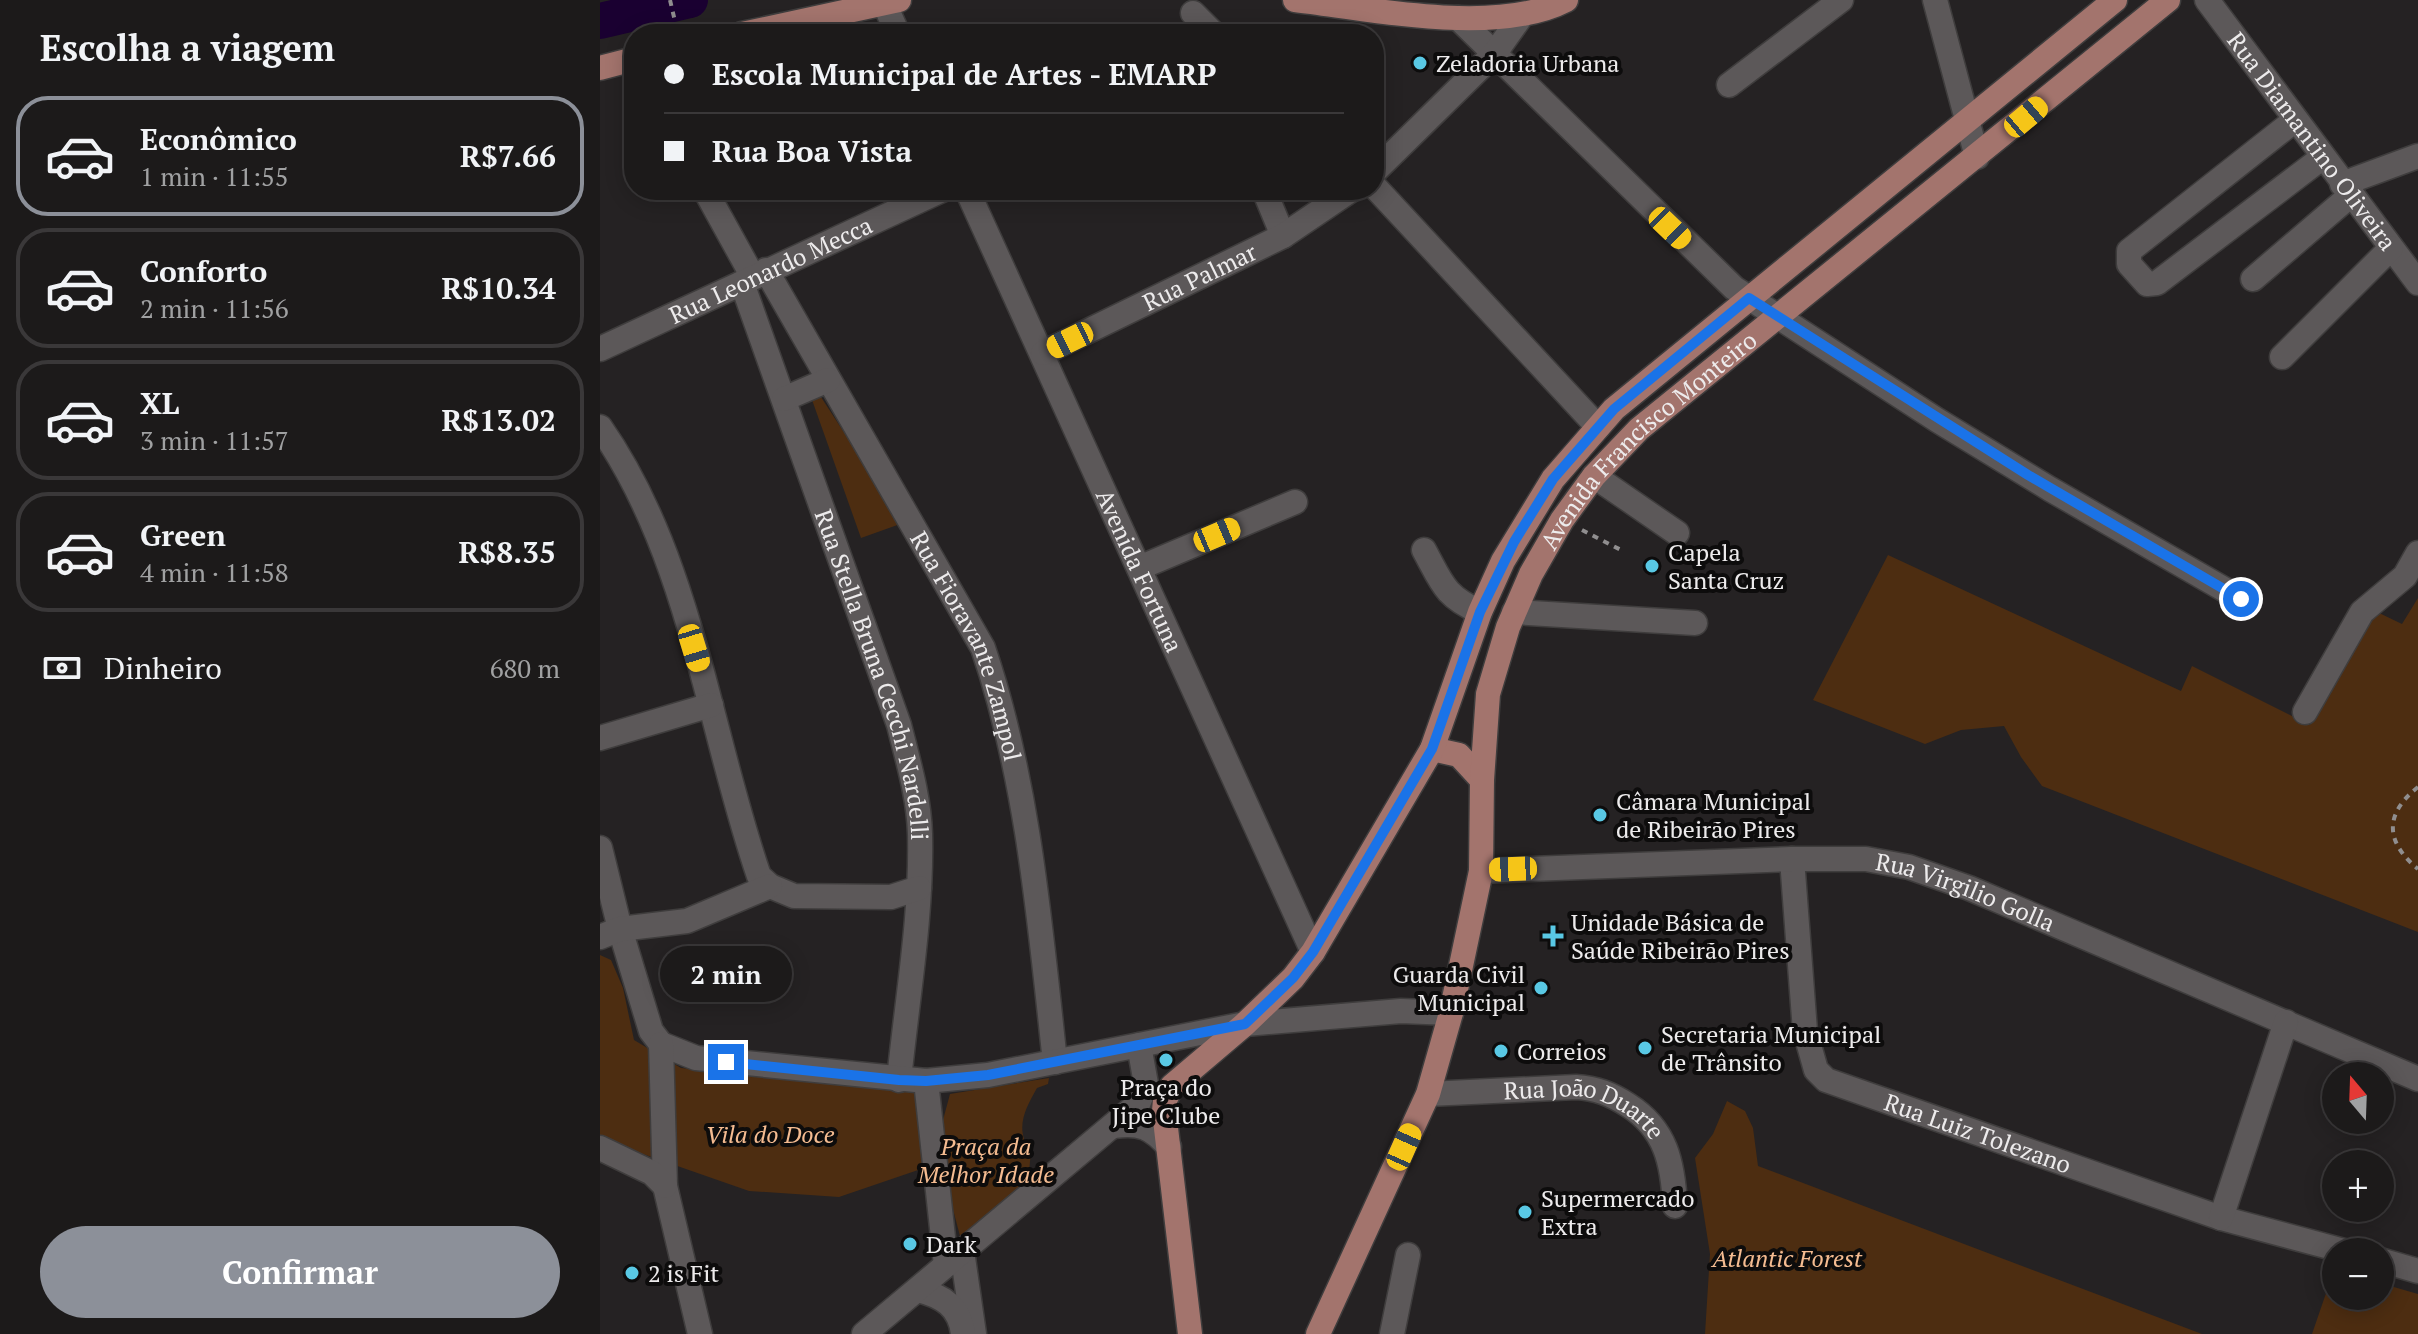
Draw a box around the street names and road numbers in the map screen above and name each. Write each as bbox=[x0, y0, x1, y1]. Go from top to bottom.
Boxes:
street label: Rua Diamantino Oliveira bbox=[2220, 25, 2404, 257]
street label: Rua Leonardo Mecca bbox=[664, 209, 877, 331]
street label: Rua Palmar bbox=[1137, 235, 1262, 318]
street label: Avenida Francisco Monteiro bbox=[1532, 324, 1763, 555]
street label: Avenida Fortuna bbox=[1089, 484, 1191, 657]
street label: Rua Stella Bruna Cecchi Nardelli bbox=[808, 505, 936, 841]
street label: Rua Fioravante Zampol bbox=[903, 525, 1029, 764]
street label: Rua Virgilio Golla bbox=[1873, 845, 2060, 939]
street label: Rua João Duarte bbox=[1503, 1071, 1673, 1145]
street label: Rua Luiz Tolezano bbox=[1880, 1086, 2076, 1180]

